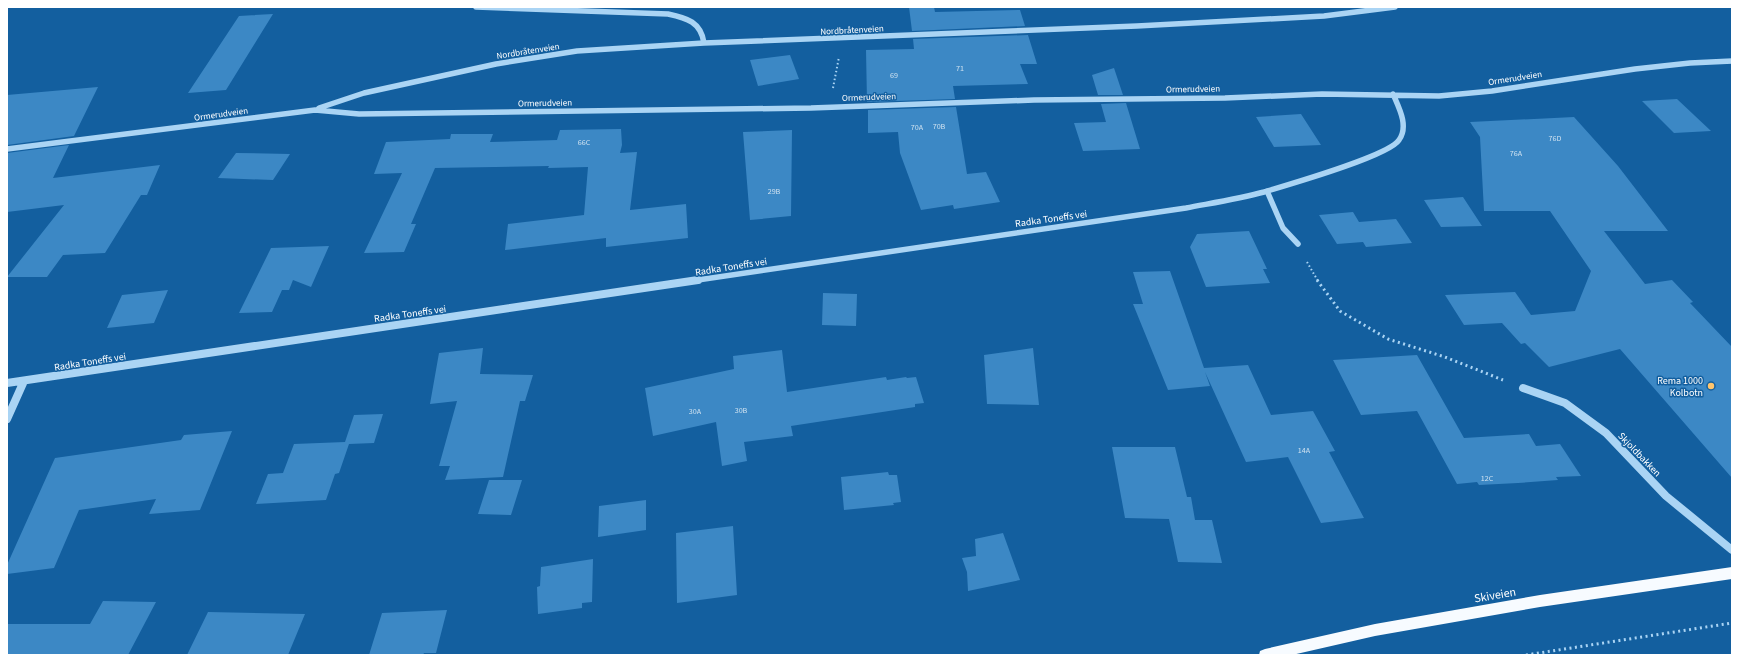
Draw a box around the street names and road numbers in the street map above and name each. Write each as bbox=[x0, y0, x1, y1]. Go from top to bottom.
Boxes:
street label: Nordbråtenveien bbox=[820, 22, 884, 39]
street label: Nordbråtenveien bbox=[496, 40, 561, 63]
street label: Ormerudveien bbox=[1487, 68, 1543, 89]
street label: Ormerudveien bbox=[1166, 83, 1220, 96]
street label: Ormerudveien bbox=[842, 90, 896, 105]
street label: Ormerudveien bbox=[518, 97, 572, 110]
street label: Ormerudveien bbox=[193, 104, 249, 125]
street label: Radka Toneffs vei bbox=[1014, 207, 1088, 231]
street label: Radka Toneffs vei bbox=[694, 254, 768, 280]
street label: Radka Toneffs vei bbox=[373, 302, 447, 326]
street label: Radka Toneffs vei bbox=[53, 349, 127, 375]
street label: Skjoldbakken bbox=[1615, 429, 1664, 480]
street label: Skiveien bbox=[1473, 583, 1517, 608]

